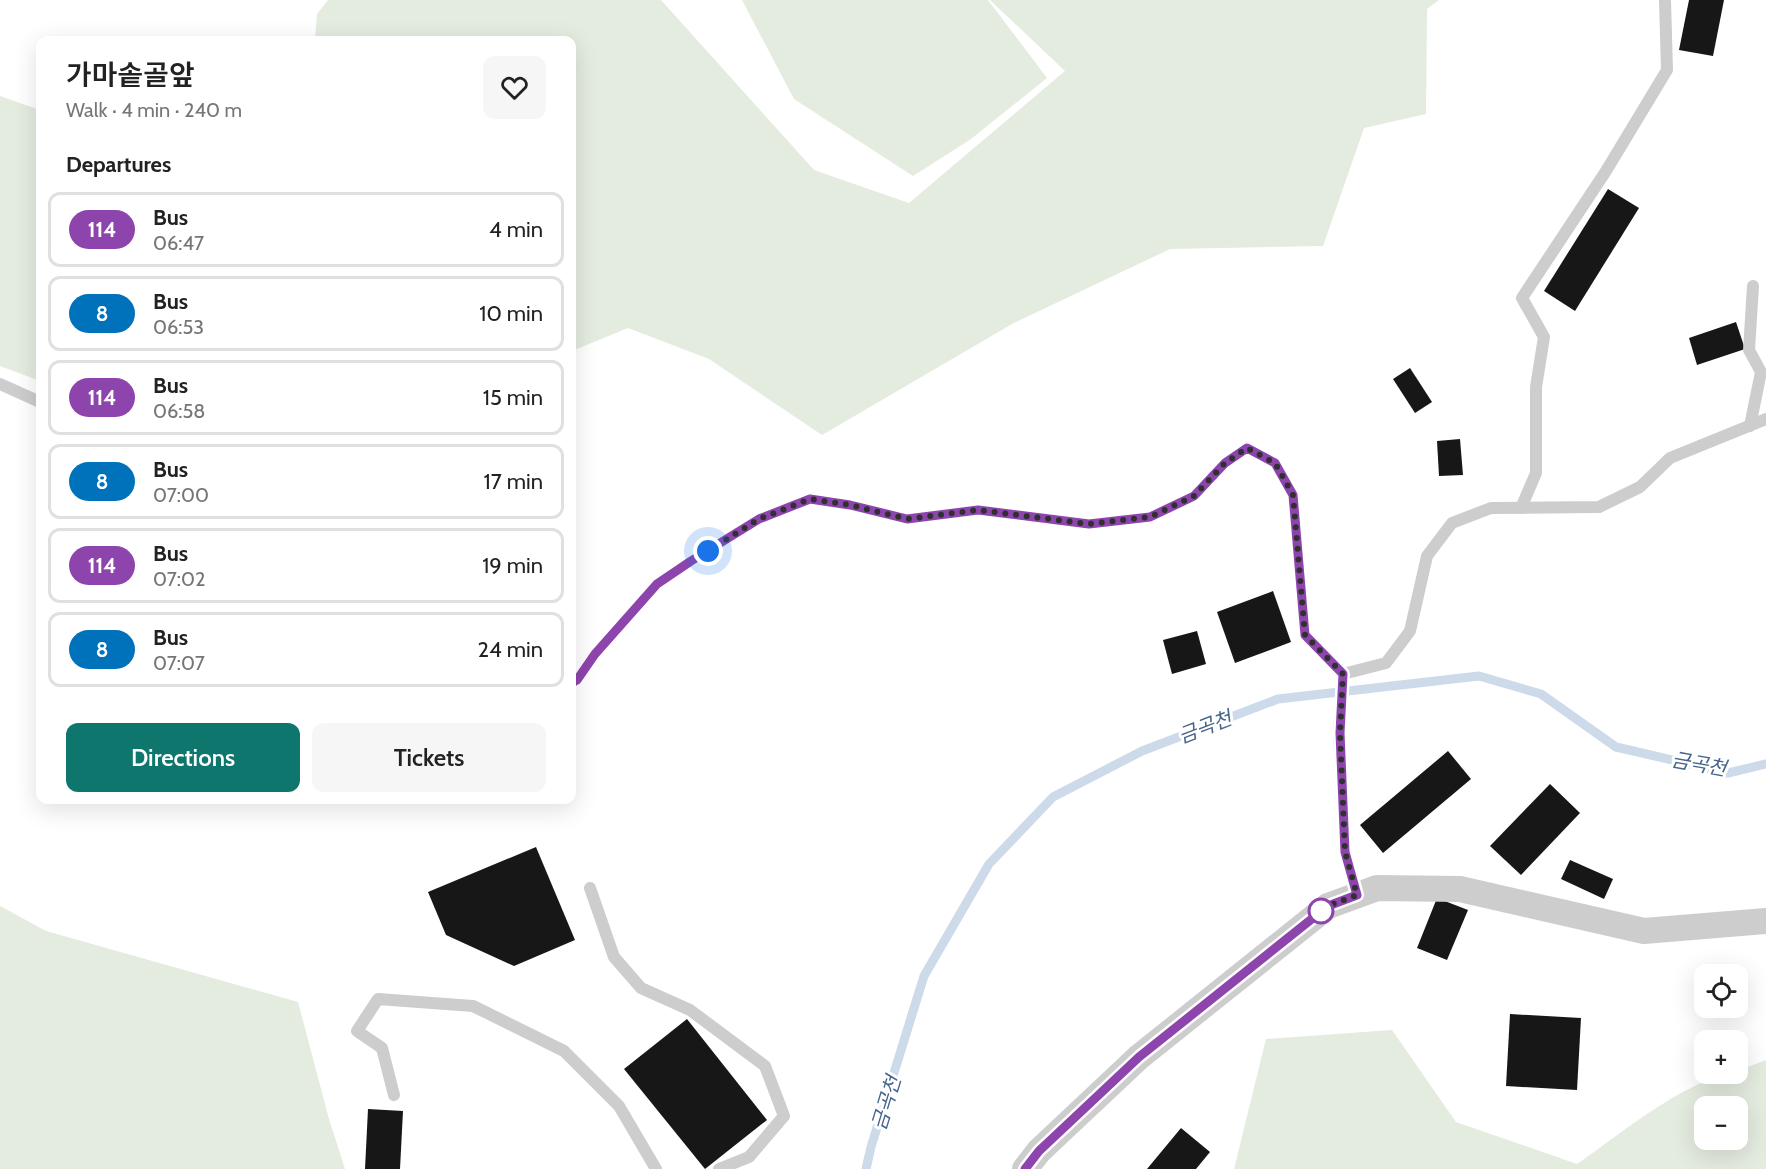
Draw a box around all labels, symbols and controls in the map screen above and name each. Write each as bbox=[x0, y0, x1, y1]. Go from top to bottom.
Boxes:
button: heart bbox=[483, 56, 546, 119]
text: 가마솥골앞 bbox=[66, 58, 195, 92]
text: Walk · 4 min · 240 m bbox=[66, 98, 242, 122]
text: Departures bbox=[66, 151, 171, 178]
text: Bus bbox=[153, 204, 188, 231]
text: 4 min bbox=[489, 216, 543, 243]
text: 114 bbox=[88, 217, 116, 242]
text: 06:47 bbox=[153, 231, 204, 255]
text: Bus bbox=[153, 288, 188, 315]
text: 10 min bbox=[479, 300, 543, 327]
text: 8 bbox=[96, 301, 108, 326]
text: 06:53 bbox=[153, 315, 204, 339]
text: Bus bbox=[153, 372, 188, 399]
text: 15 min bbox=[483, 384, 543, 411]
text: 114 bbox=[88, 385, 116, 410]
text: 06:58 bbox=[153, 399, 205, 423]
text: Bus bbox=[153, 456, 188, 483]
text: 17 min bbox=[484, 468, 543, 495]
text: 8 bbox=[96, 469, 108, 494]
text: 07:00 bbox=[153, 483, 209, 507]
your location bbox=[693, 536, 723, 566]
text: Bus bbox=[153, 540, 188, 567]
text: 19 min bbox=[482, 552, 543, 579]
text: 114 bbox=[88, 553, 116, 578]
text: 07:02 bbox=[153, 567, 205, 591]
text: Bus bbox=[153, 624, 188, 651]
text: 24 min bbox=[478, 636, 543, 663]
text: 8 bbox=[96, 637, 108, 662]
text: 07:07 bbox=[153, 651, 205, 675]
water label: 금곡천 bbox=[1175, 705, 1237, 748]
button: Directions bbox=[66, 723, 300, 792]
button: Tickets bbox=[312, 723, 546, 792]
water label: 금곡천 bbox=[1670, 747, 1731, 781]
unlabelled marker bbox=[1308, 898, 1334, 924]
map controls bbox=[1694, 964, 1748, 1150]
button: locate bbox=[1694, 964, 1748, 1018]
button: + bbox=[1694, 1030, 1748, 1084]
water label: 금곡천 bbox=[866, 1071, 906, 1133]
button: − bbox=[1694, 1096, 1748, 1150]

